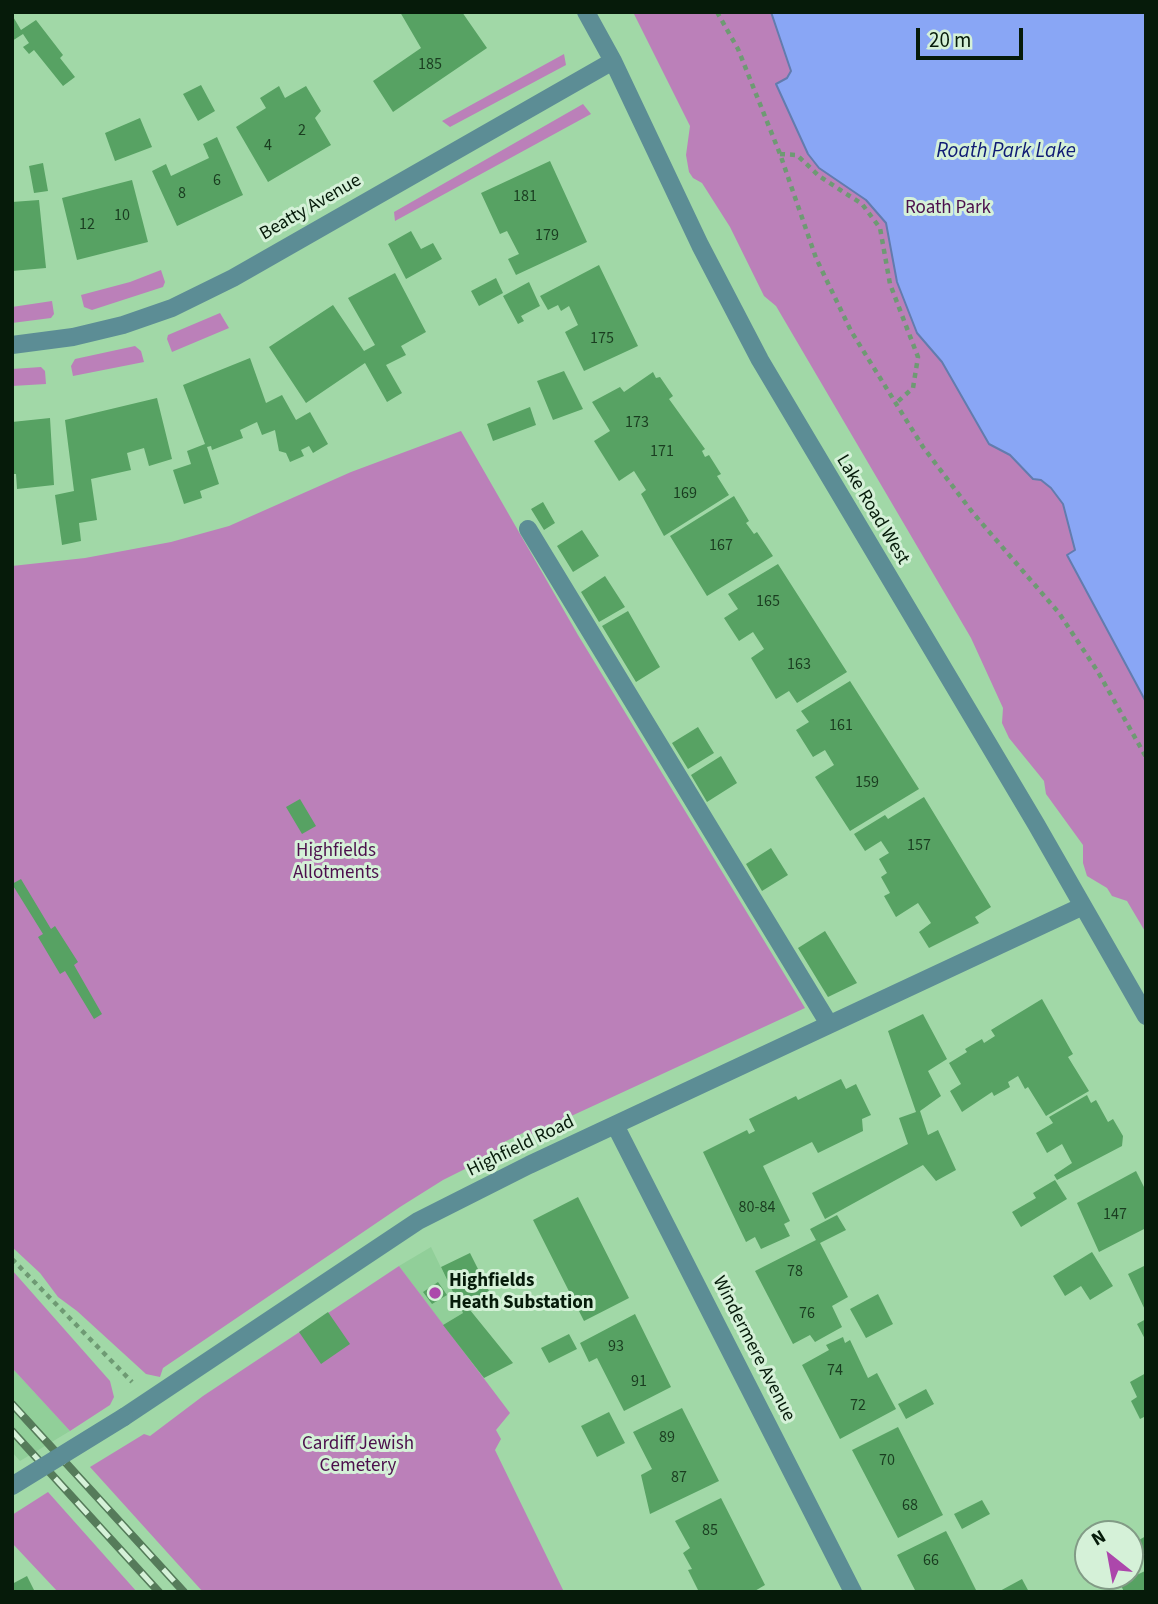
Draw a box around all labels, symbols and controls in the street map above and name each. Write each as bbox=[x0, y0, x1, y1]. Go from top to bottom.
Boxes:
scale bar bbox=[920, 14, 1027, 58]
text: 20 m bbox=[929, 25, 971, 55]
house number: 185 bbox=[418, 55, 442, 75]
house number: 2 bbox=[298, 121, 306, 141]
house number: 4 bbox=[264, 136, 272, 156]
water label: Roath Park Lake bbox=[936, 139, 1076, 165]
street label: Beatty Avenue bbox=[256, 170, 366, 246]
house number: 6 bbox=[213, 171, 221, 191]
house number: 8 bbox=[178, 184, 186, 204]
house number: 181 bbox=[513, 187, 537, 207]
park label: Roath Park bbox=[905, 198, 991, 220]
house number: 10 bbox=[114, 206, 130, 226]
house number: 12 bbox=[79, 215, 95, 235]
house number: 179 bbox=[535, 226, 559, 246]
house number: 175 bbox=[590, 329, 614, 349]
house number: 173 bbox=[625, 413, 649, 433]
house number: 171 bbox=[650, 442, 674, 462]
street label: Lake Road West bbox=[830, 451, 914, 569]
house number: 169 bbox=[673, 484, 697, 504]
house number: 167 bbox=[709, 536, 733, 556]
house number: 165 bbox=[756, 592, 780, 612]
house number: 163 bbox=[787, 655, 811, 675]
house number: 161 bbox=[829, 716, 853, 736]
house number: 159 bbox=[855, 773, 879, 793]
house number: 157 bbox=[907, 836, 931, 856]
park label: Highfields Allotments bbox=[293, 841, 379, 885]
street label: Highfield Road bbox=[464, 1111, 578, 1183]
house number: 80-84 bbox=[739, 1198, 775, 1218]
house number: 147 bbox=[1103, 1205, 1127, 1225]
house number: 78 bbox=[787, 1262, 803, 1282]
place label: Highfields Heath Substation bbox=[449, 1271, 594, 1315]
street label: Windermere Avenue bbox=[707, 1273, 799, 1425]
marker: Highfields Heath Substation bbox=[427, 1285, 443, 1301]
house number: 76 bbox=[799, 1304, 815, 1324]
house number: 93 bbox=[608, 1337, 624, 1357]
house number: 74 bbox=[827, 1361, 843, 1381]
house number: 91 bbox=[631, 1372, 647, 1392]
house number: 72 bbox=[850, 1396, 866, 1416]
house number: 89 bbox=[659, 1428, 675, 1448]
park label: Cardiff Jewish Cemetery bbox=[302, 1434, 414, 1478]
house number: 70 bbox=[879, 1451, 895, 1471]
house number: 87 bbox=[671, 1468, 687, 1488]
house number: 68 bbox=[902, 1496, 918, 1516]
north arrow bbox=[1074, 1520, 1144, 1590]
house number: 85 bbox=[702, 1521, 718, 1541]
text: N bbox=[1087, 1523, 1111, 1553]
house number: 66 bbox=[923, 1551, 939, 1571]

